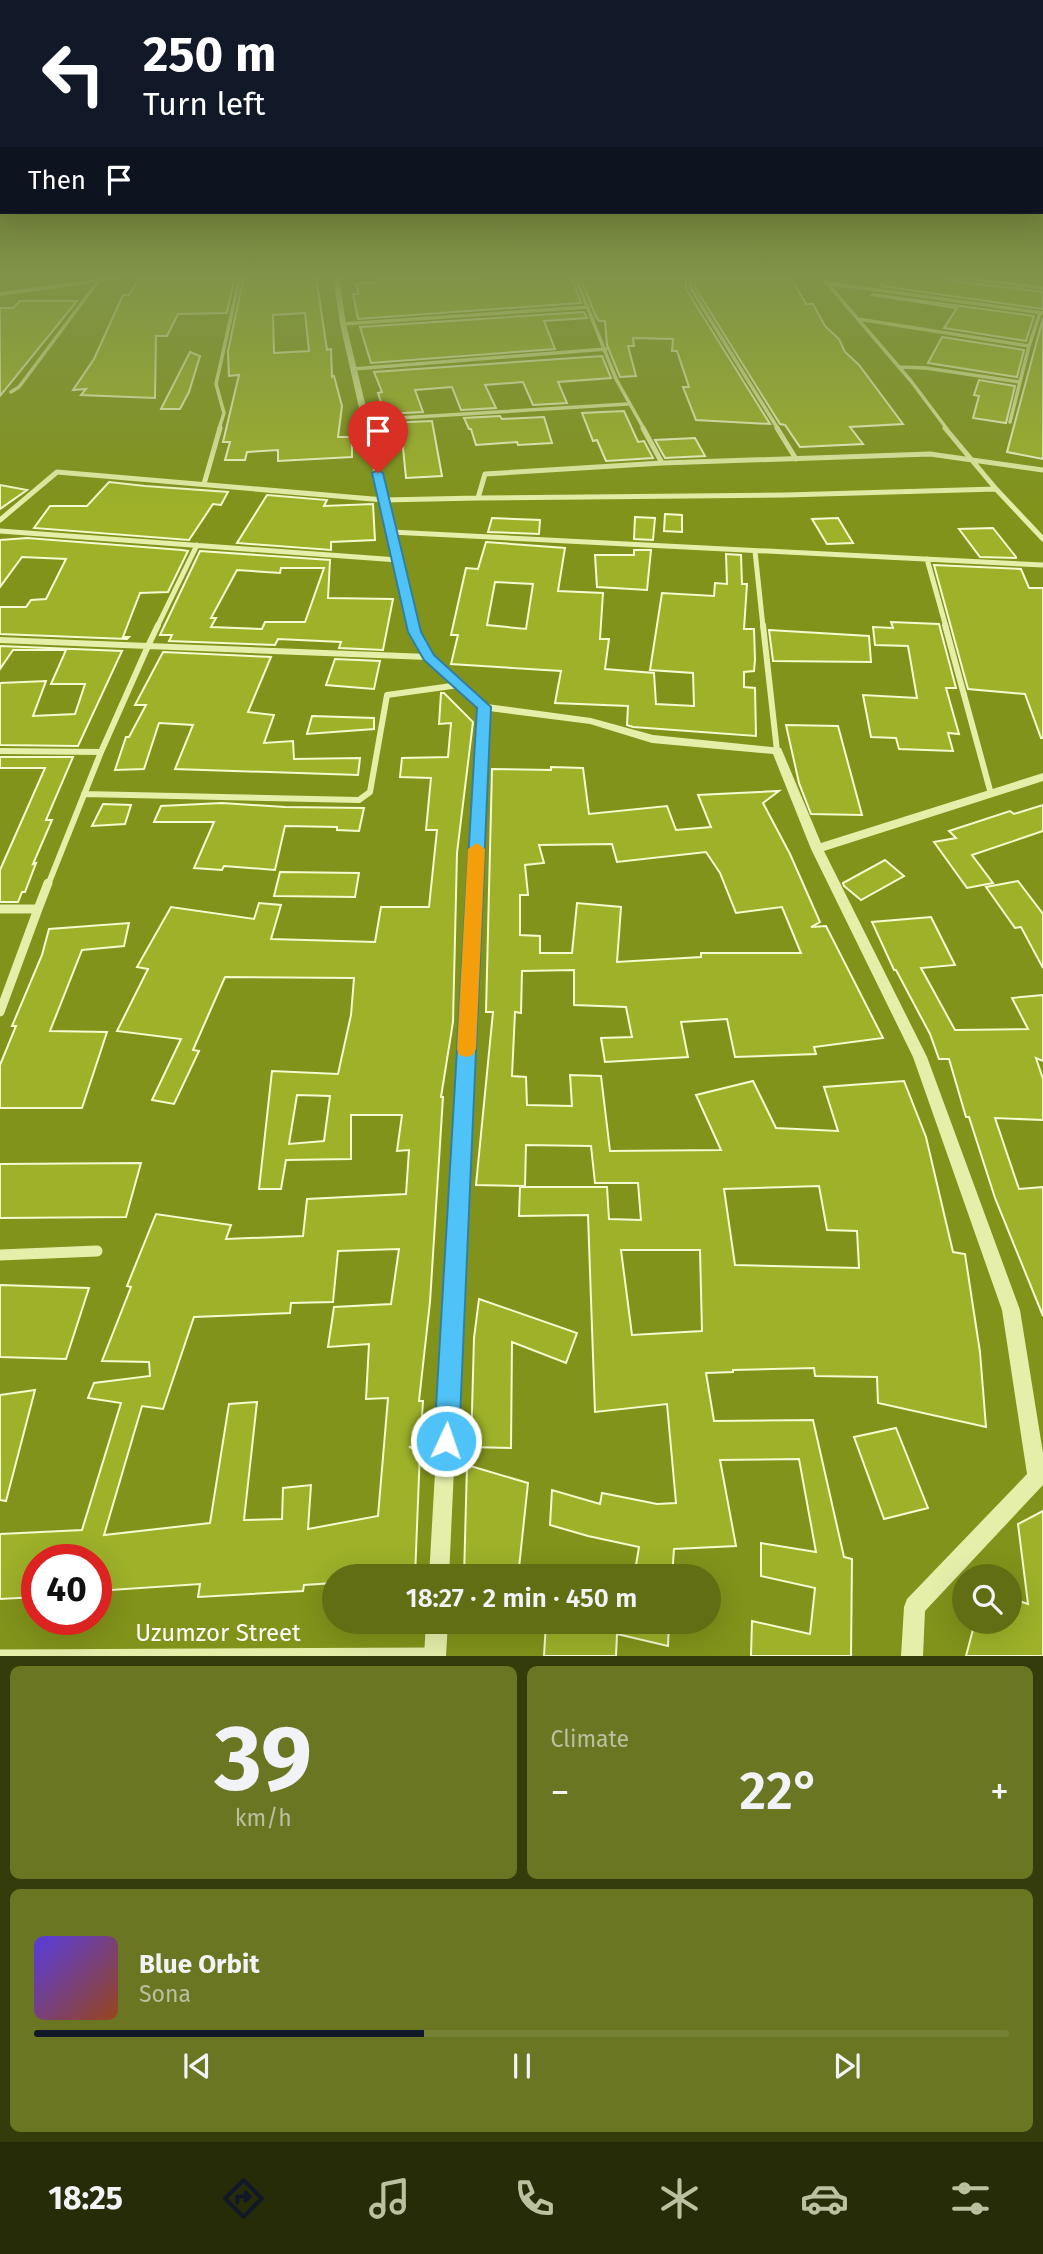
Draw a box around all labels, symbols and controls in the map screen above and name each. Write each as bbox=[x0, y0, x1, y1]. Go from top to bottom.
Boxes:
text: 250 m bbox=[143, 25, 276, 84]
icon: left bbox=[28, 28, 119, 119]
text: Turn left bbox=[143, 85, 265, 123]
icon: arrive bbox=[100, 161, 138, 199]
text: Then bbox=[28, 165, 86, 196]
pin bbox=[348, 401, 408, 473]
icon: arrive bbox=[359, 412, 397, 450]
position arrow bbox=[409, 1404, 483, 1478]
speed limit sign: 40 bbox=[21, 1544, 112, 1635]
map controls bbox=[952, 1564, 1022, 1634]
button: search bbox=[952, 1564, 1022, 1634]
text: 18:27 · 2 min · 450 m bbox=[406, 1583, 637, 1614]
street label: Uzumzor Street bbox=[135, 1619, 301, 1647]
text: 39 bbox=[215, 1704, 312, 1813]
text: Climate bbox=[551, 1725, 629, 1753]
text: 22° bbox=[740, 1760, 820, 1823]
text: − bbox=[551, 1769, 570, 1815]
text: + bbox=[990, 1769, 1009, 1815]
text: km/h bbox=[235, 1804, 292, 1832]
text: Blue Orbit bbox=[139, 1949, 259, 1980]
text: Sona bbox=[139, 1980, 191, 2008]
icon: previous bbox=[178, 2047, 216, 2085]
icon: pause bbox=[503, 2047, 541, 2085]
icon: next bbox=[828, 2047, 866, 2085]
icon: directions bbox=[219, 2174, 268, 2223]
icon: music bbox=[365, 2174, 414, 2223]
icon: phone bbox=[510, 2174, 559, 2223]
icon: climate bbox=[655, 2174, 704, 2223]
icon: car bbox=[800, 2174, 849, 2223]
icon: filters bbox=[946, 2174, 995, 2223]
text: 18:25 bbox=[48, 2179, 123, 2217]

